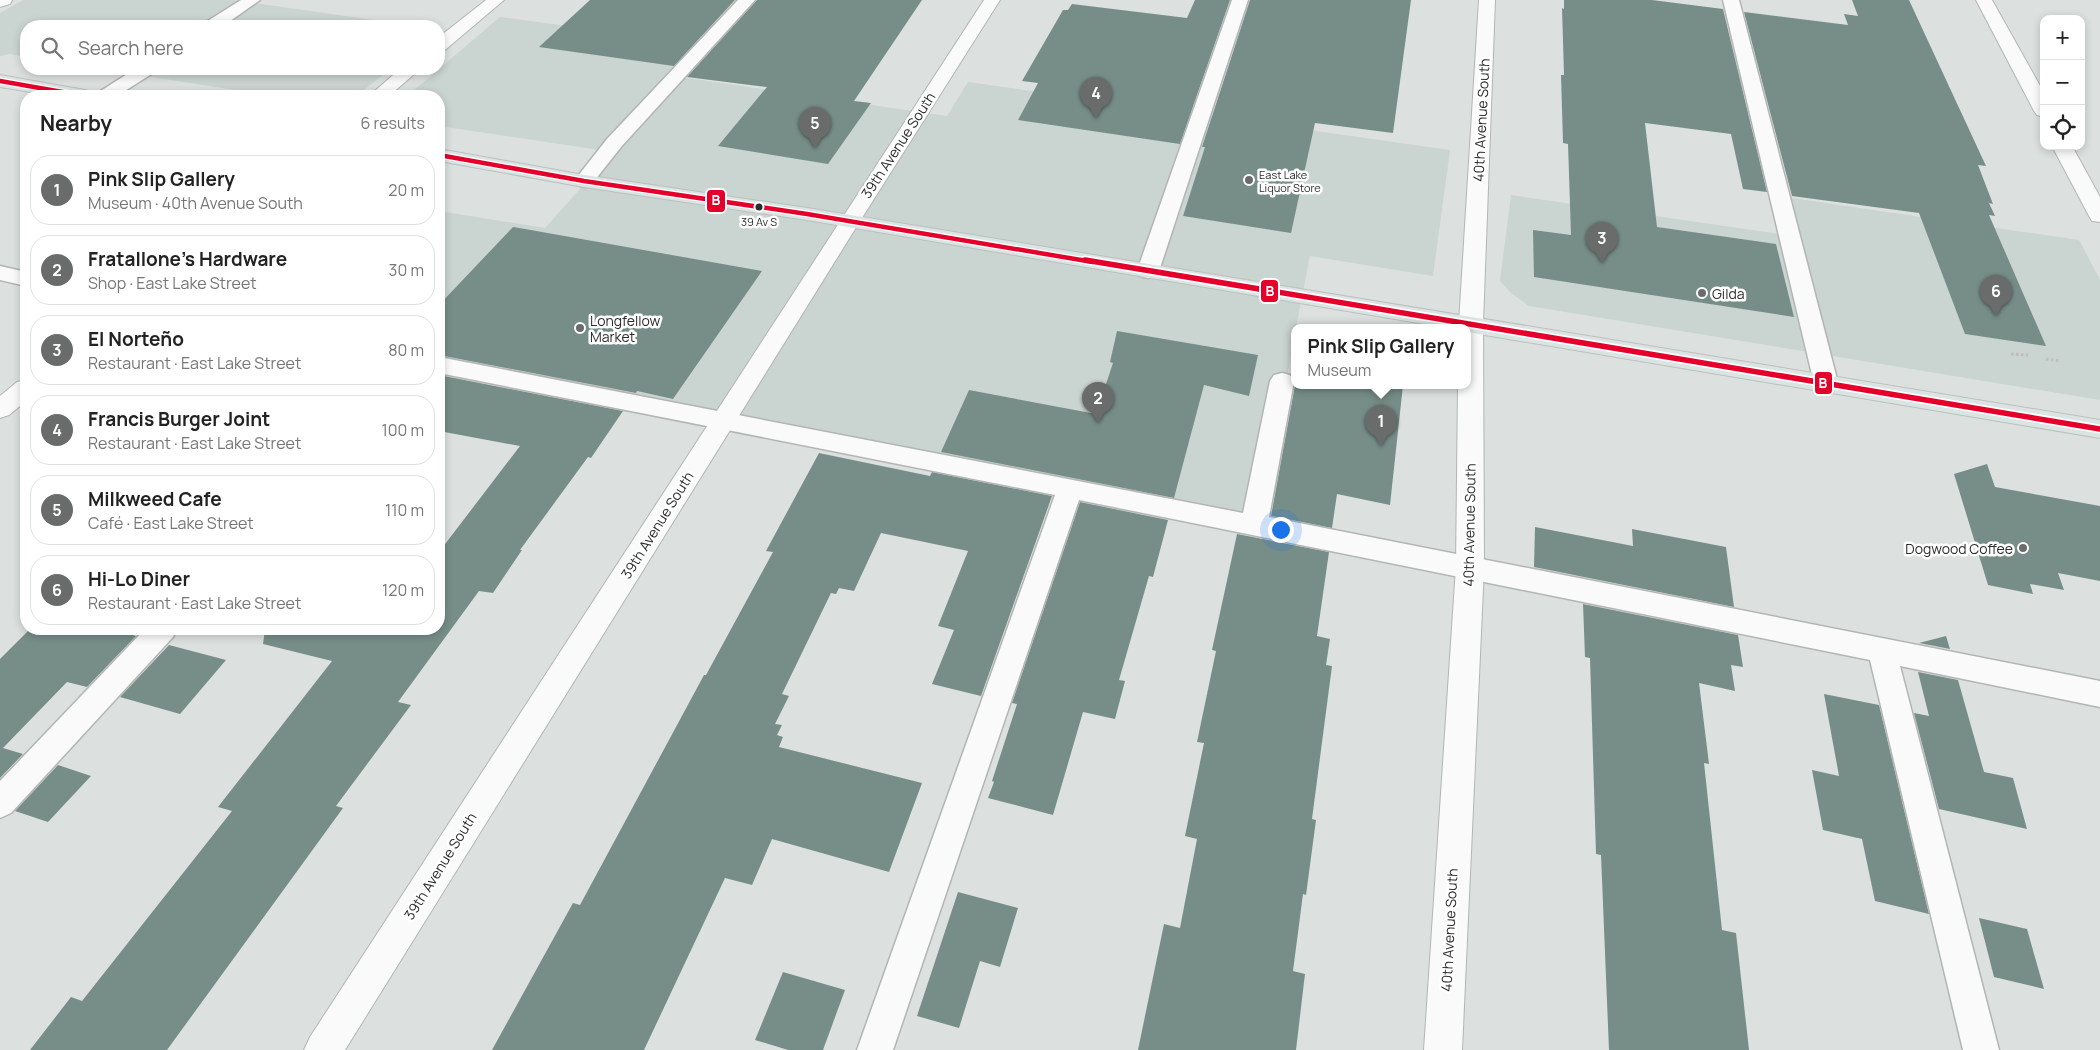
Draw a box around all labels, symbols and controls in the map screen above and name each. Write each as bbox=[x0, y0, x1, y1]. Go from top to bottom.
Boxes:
map controls bbox=[2040, 15, 2085, 150]
button: + bbox=[2040, 15, 2085, 60]
search box bbox=[20, 20, 445, 75]
icon: search bbox=[38, 34, 66, 62]
text: Search here bbox=[78, 35, 184, 61]
street label: 40th Avenue South bbox=[1468, 58, 1494, 182]
button: − bbox=[2040, 60, 2085, 105]
pin: 4 bbox=[1080, 77, 1112, 118]
street label: 39th Avenue South bbox=[857, 88, 939, 202]
button: locate bbox=[2040, 105, 2085, 150]
pin: 5 bbox=[799, 107, 831, 148]
text: Nearby bbox=[40, 109, 112, 137]
text: 6 results bbox=[360, 112, 425, 134]
text: Pink Slip Gallery bbox=[88, 166, 235, 192]
place label: East Lake Liquor Store bbox=[1259, 167, 1321, 195]
marker: East Lake Liquor Store bbox=[1243, 174, 1255, 186]
text: 1 bbox=[53, 179, 61, 201]
text: 20 m bbox=[388, 179, 424, 201]
line badge: B bbox=[706, 189, 726, 213]
text: B bbox=[712, 190, 721, 209]
text: Museum · 40th Avenue South bbox=[88, 192, 303, 214]
marker: 39 Av S bbox=[754, 202, 764, 212]
place label: 39 Av S bbox=[741, 214, 777, 229]
pin: 3 bbox=[1586, 222, 1618, 263]
text: Fratallone's Hardware bbox=[88, 246, 287, 272]
text: 2 bbox=[52, 259, 62, 281]
text: 30 m bbox=[389, 259, 424, 281]
text: Shop · East Lake Street bbox=[88, 272, 257, 294]
pin: 6 bbox=[1980, 275, 2012, 316]
line badge: B bbox=[1260, 279, 1279, 303]
text: B bbox=[1266, 281, 1275, 300]
place label: Gilda bbox=[1712, 284, 1744, 303]
marker: Gilda bbox=[1696, 287, 1708, 299]
place label: Longfellow Market bbox=[590, 311, 660, 346]
marker: Longfellow Market bbox=[574, 322, 586, 334]
popup bbox=[1291, 324, 1471, 389]
text: El Norteño bbox=[88, 326, 184, 352]
text: Pink Slip Gallery bbox=[1308, 333, 1454, 359]
text: 3 bbox=[52, 339, 62, 361]
text: 80 m bbox=[388, 339, 424, 361]
text: Restaurant · East Lake Street bbox=[88, 352, 301, 374]
text: Museum bbox=[1308, 359, 1371, 381]
line badge: B bbox=[1814, 371, 1833, 395]
text: B bbox=[1819, 373, 1828, 392]
pin: 2 bbox=[1082, 382, 1114, 423]
pin: 1 bbox=[1365, 405, 1397, 446]
text: Francis Burger Joint bbox=[88, 406, 270, 432]
text: 4 bbox=[52, 419, 62, 441]
text: 100 m bbox=[381, 419, 424, 441]
text: Restaurant · East Lake Street bbox=[88, 432, 301, 454]
street label: 40th Avenue South bbox=[1458, 463, 1480, 587]
street label: 39th Avenue South bbox=[616, 468, 698, 582]
text: Milkweed Cafe bbox=[88, 486, 222, 512]
text: 5 bbox=[52, 499, 62, 521]
text: 110 m bbox=[385, 499, 424, 521]
text: Café · East Lake Street bbox=[88, 512, 254, 534]
your location bbox=[1268, 517, 1294, 543]
place label: Dogwood Coffee bbox=[1905, 539, 2013, 558]
marker: Dogwood Coffee bbox=[2017, 542, 2029, 554]
text: Hi-Lo Diner bbox=[88, 566, 190, 592]
text: 6 bbox=[52, 579, 62, 601]
text: 120 m bbox=[382, 579, 424, 601]
text: Restaurant · East Lake Street bbox=[88, 592, 301, 614]
street label: 39th Avenue South bbox=[399, 809, 481, 923]
street label: 40th Avenue South bbox=[1436, 868, 1462, 992]

